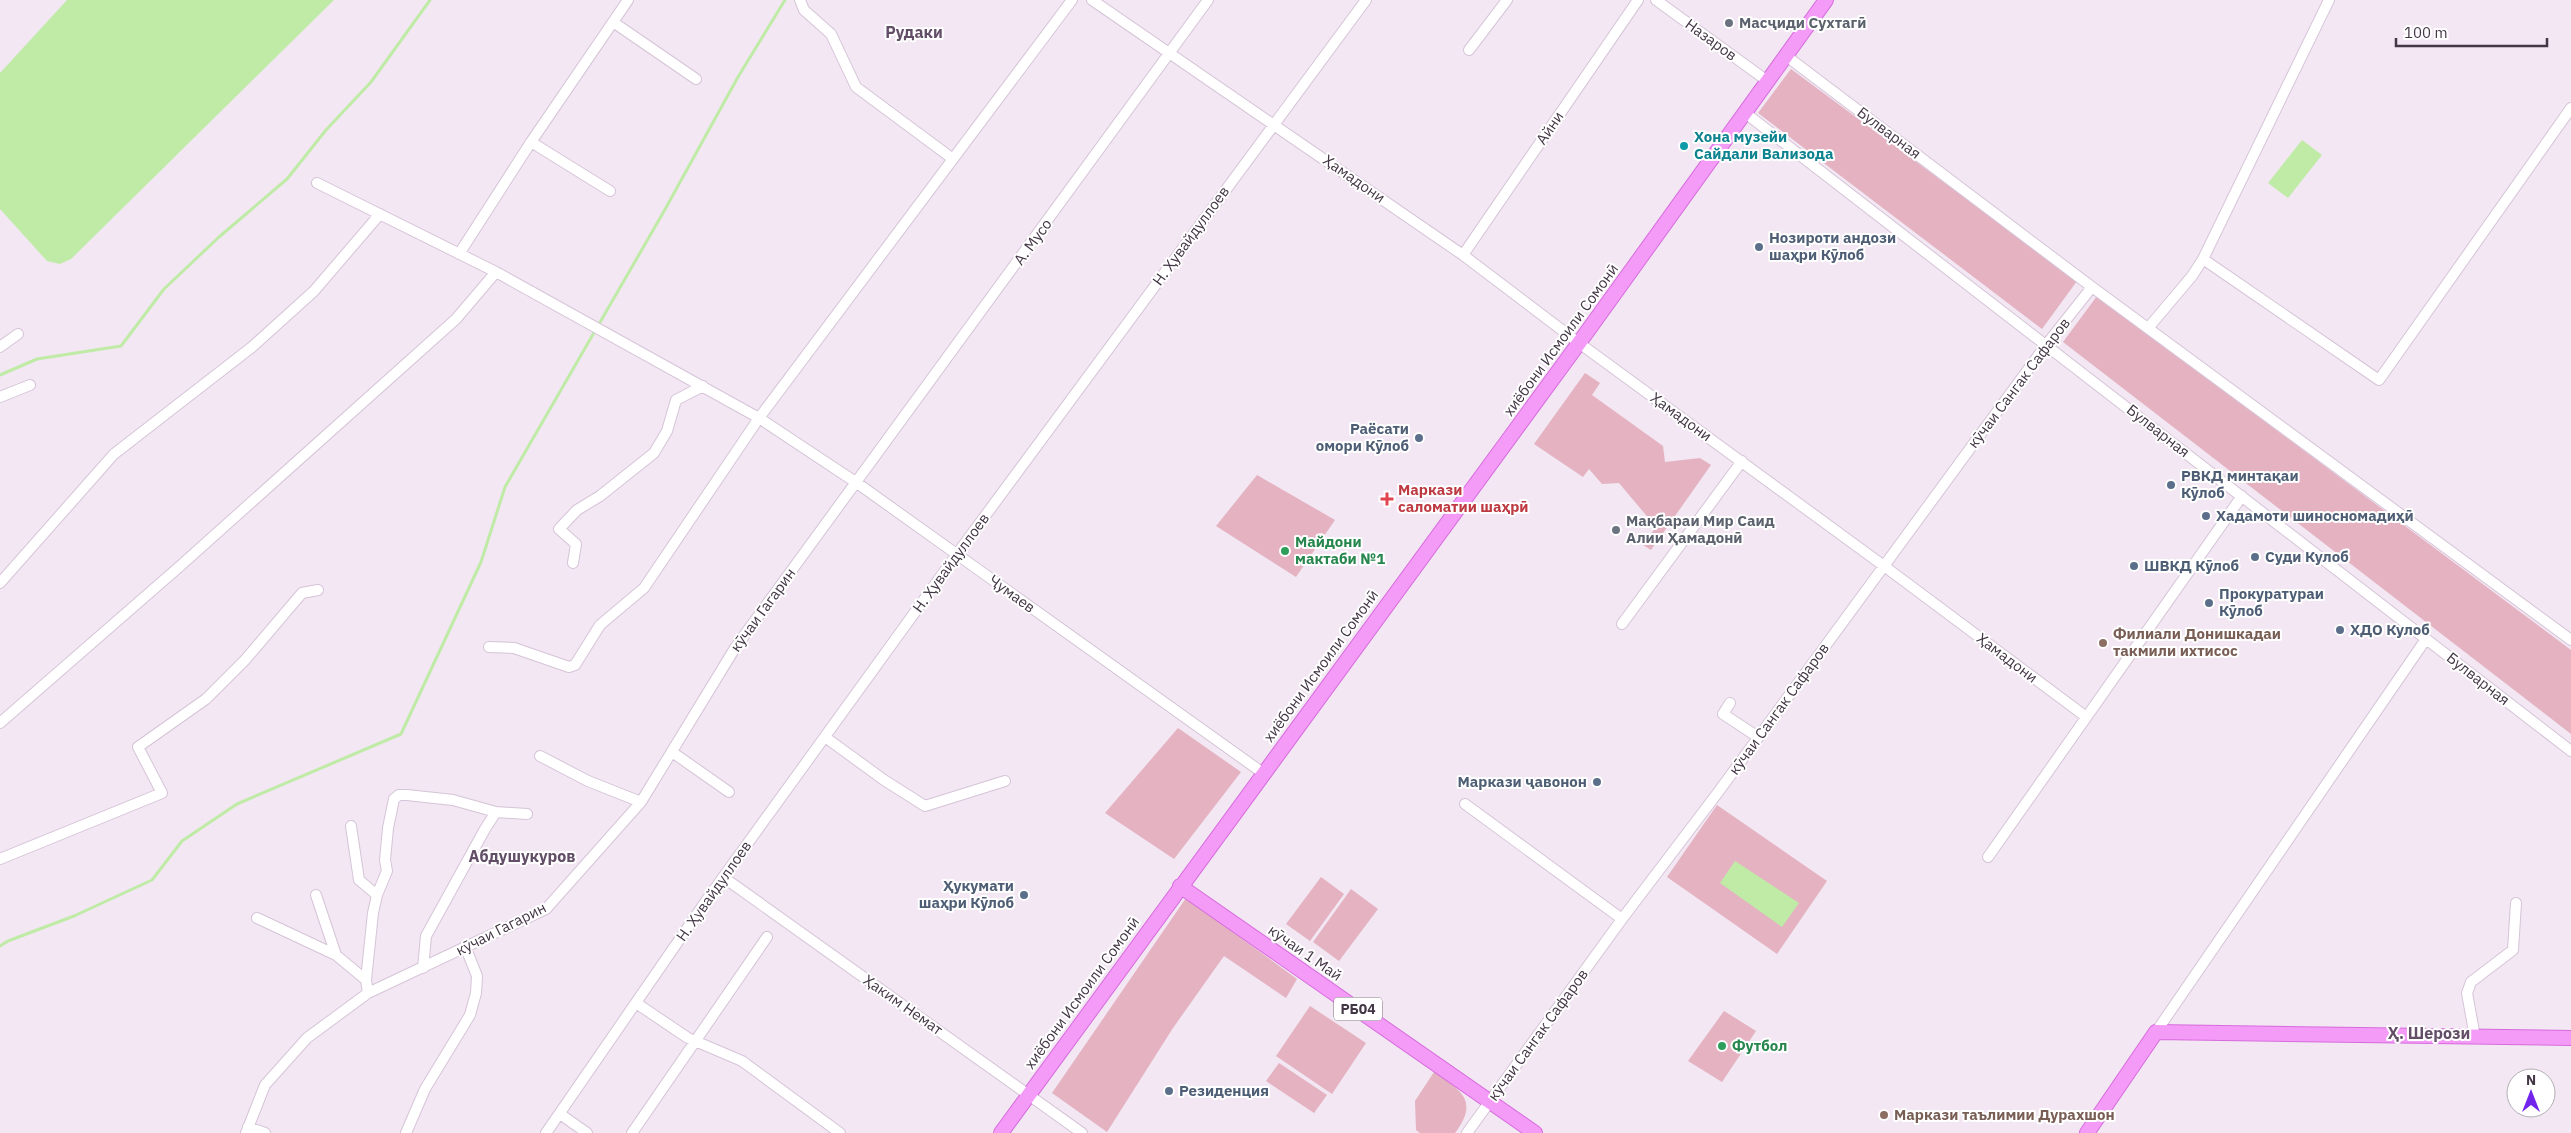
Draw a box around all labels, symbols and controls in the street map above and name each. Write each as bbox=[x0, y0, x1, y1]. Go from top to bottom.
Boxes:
place label: Масҷиди Сухтагӣ bbox=[1739, 13, 1866, 32]
street label: Назаров bbox=[1682, 14, 1741, 65]
scale bar bbox=[2396, 15, 2547, 47]
marker: Масҷиди Сухтагӣ bbox=[1723, 17, 1735, 29]
district label: Рудаки bbox=[885, 22, 943, 42]
text: 100 m bbox=[2404, 23, 2448, 42]
street label: Булварная bbox=[1854, 102, 1925, 163]
street label: Айни bbox=[1532, 107, 1568, 148]
place label: Хона музейи Сайдали Вализода bbox=[1694, 127, 1834, 163]
marker: Хона музейи Сайдали Вализода bbox=[1678, 140, 1690, 152]
street label: Ҳамадони bbox=[1320, 150, 1389, 207]
street label: Н. Ҳувайдуллоев bbox=[1148, 182, 1233, 289]
street label: А. Мусо bbox=[1009, 215, 1056, 269]
place label: Нозироти андози шаҳри Кӯлоб bbox=[1769, 228, 1896, 264]
marker: Нозироти андози шаҳри Кӯлоб bbox=[1753, 241, 1765, 253]
street label: хиёбони Исмоили Сомонӣ bbox=[1499, 260, 1622, 420]
street label: кӯчаи Сангак Сафаров bbox=[1963, 314, 2074, 452]
street label: Ҳамадони bbox=[1647, 388, 1716, 445]
street label: Булварная bbox=[2123, 400, 2194, 461]
place label: Раёсати омори Кӯлоб bbox=[1316, 419, 1409, 455]
marker: Раёсати омори Кӯлоб bbox=[1413, 432, 1425, 444]
place label: РВКД минтақаи Кӯлоб bbox=[2181, 466, 2299, 502]
marker: РВКД минтақаи Кӯлоб bbox=[2165, 479, 2177, 491]
place label: Маркази саломатии шаҳрӣ bbox=[1398, 480, 1528, 516]
marker: Маркази саломатии шаҳрӣ bbox=[1380, 492, 1394, 506]
place label: Хадамоти шиносномадиҳӣ bbox=[2216, 506, 2414, 525]
street label: Н. Ҳувайдуллоев bbox=[908, 509, 993, 616]
marker: Хадамоти шиносномадиҳӣ bbox=[2200, 510, 2212, 522]
place label: Мақбараи Мир Саид Алии Ҳамадонӣ bbox=[1626, 511, 1775, 547]
marker: Мақбараи Мир Саид Алии Ҳамадонӣ bbox=[1610, 524, 1622, 536]
place label: Майдони мактаби №1 bbox=[1295, 532, 1385, 568]
marker: Майдони мактаби №1 bbox=[1279, 545, 1291, 557]
place label: Суди Кулоб bbox=[2265, 547, 2349, 566]
marker: Суди Кулоб bbox=[2249, 551, 2261, 563]
place label: ШВКД Кӯлоб bbox=[2144, 556, 2239, 575]
marker: ШВКД Кӯлоб bbox=[2128, 560, 2140, 572]
street label: кӯчаи Гагарин bbox=[726, 564, 799, 655]
street label: Ҷумаев bbox=[985, 570, 1039, 617]
place label: Прокуратураи Кӯлоб bbox=[2219, 584, 2324, 620]
street label: хиёбони Исмоили Сомонӣ bbox=[1259, 586, 1382, 746]
marker: Прокуратураи Кӯлоб bbox=[2203, 597, 2215, 609]
place label: ХДО Кулоб bbox=[2350, 620, 2430, 639]
place label: Филиали Донишкадаи такмили ихтисос bbox=[2113, 624, 2281, 660]
marker: ХДО Кулоб bbox=[2334, 624, 2346, 636]
street label: Ҳамадони bbox=[1973, 629, 2042, 687]
marker: Филиали Донишкадаи такмили ихтисос bbox=[2097, 637, 2109, 649]
street label: кӯчаи Сангак Сафаров bbox=[1724, 639, 1833, 778]
street label: Булварная bbox=[2443, 648, 2514, 709]
place label: Маркази ҷавонон bbox=[1457, 772, 1587, 791]
marker: Маркази ҷавонон bbox=[1591, 776, 1603, 788]
street label: Н. Ҳувайдуллоев bbox=[672, 837, 755, 945]
district label: Абдушукуров bbox=[469, 846, 575, 866]
place label: Ҳукумати шаҳри Кӯлоб bbox=[919, 876, 1014, 912]
marker: Ҳукумати шаҳри Кӯлоб bbox=[1018, 889, 1030, 901]
street label: кӯчаи Гагарин bbox=[452, 898, 549, 959]
street label: хиёбони Исмоили Сомонӣ bbox=[1020, 913, 1143, 1073]
street label: кӯчаи 1 Май bbox=[1265, 920, 1346, 985]
street label: кӯчаи Сангак Сафаров bbox=[1483, 965, 1592, 1104]
street label: Ҳаким Немат bbox=[860, 970, 947, 1039]
road number: РБ04 bbox=[1334, 998, 1382, 1021]
district label: Ҳ. Шерози bbox=[2388, 1023, 2470, 1043]
place label: Футбол bbox=[1732, 1036, 1787, 1055]
marker: Футбол bbox=[1716, 1040, 1728, 1052]
north arrow bbox=[2506, 1068, 2556, 1118]
text: N bbox=[2526, 1071, 2536, 1089]
place label: Резиденция bbox=[1179, 1081, 1269, 1100]
marker: Резиденция bbox=[1163, 1085, 1175, 1097]
place label: Маркази таълимии Дурахшон bbox=[1894, 1105, 2115, 1124]
marker: Маркази таълимии Дурахшон bbox=[1878, 1109, 1890, 1121]

